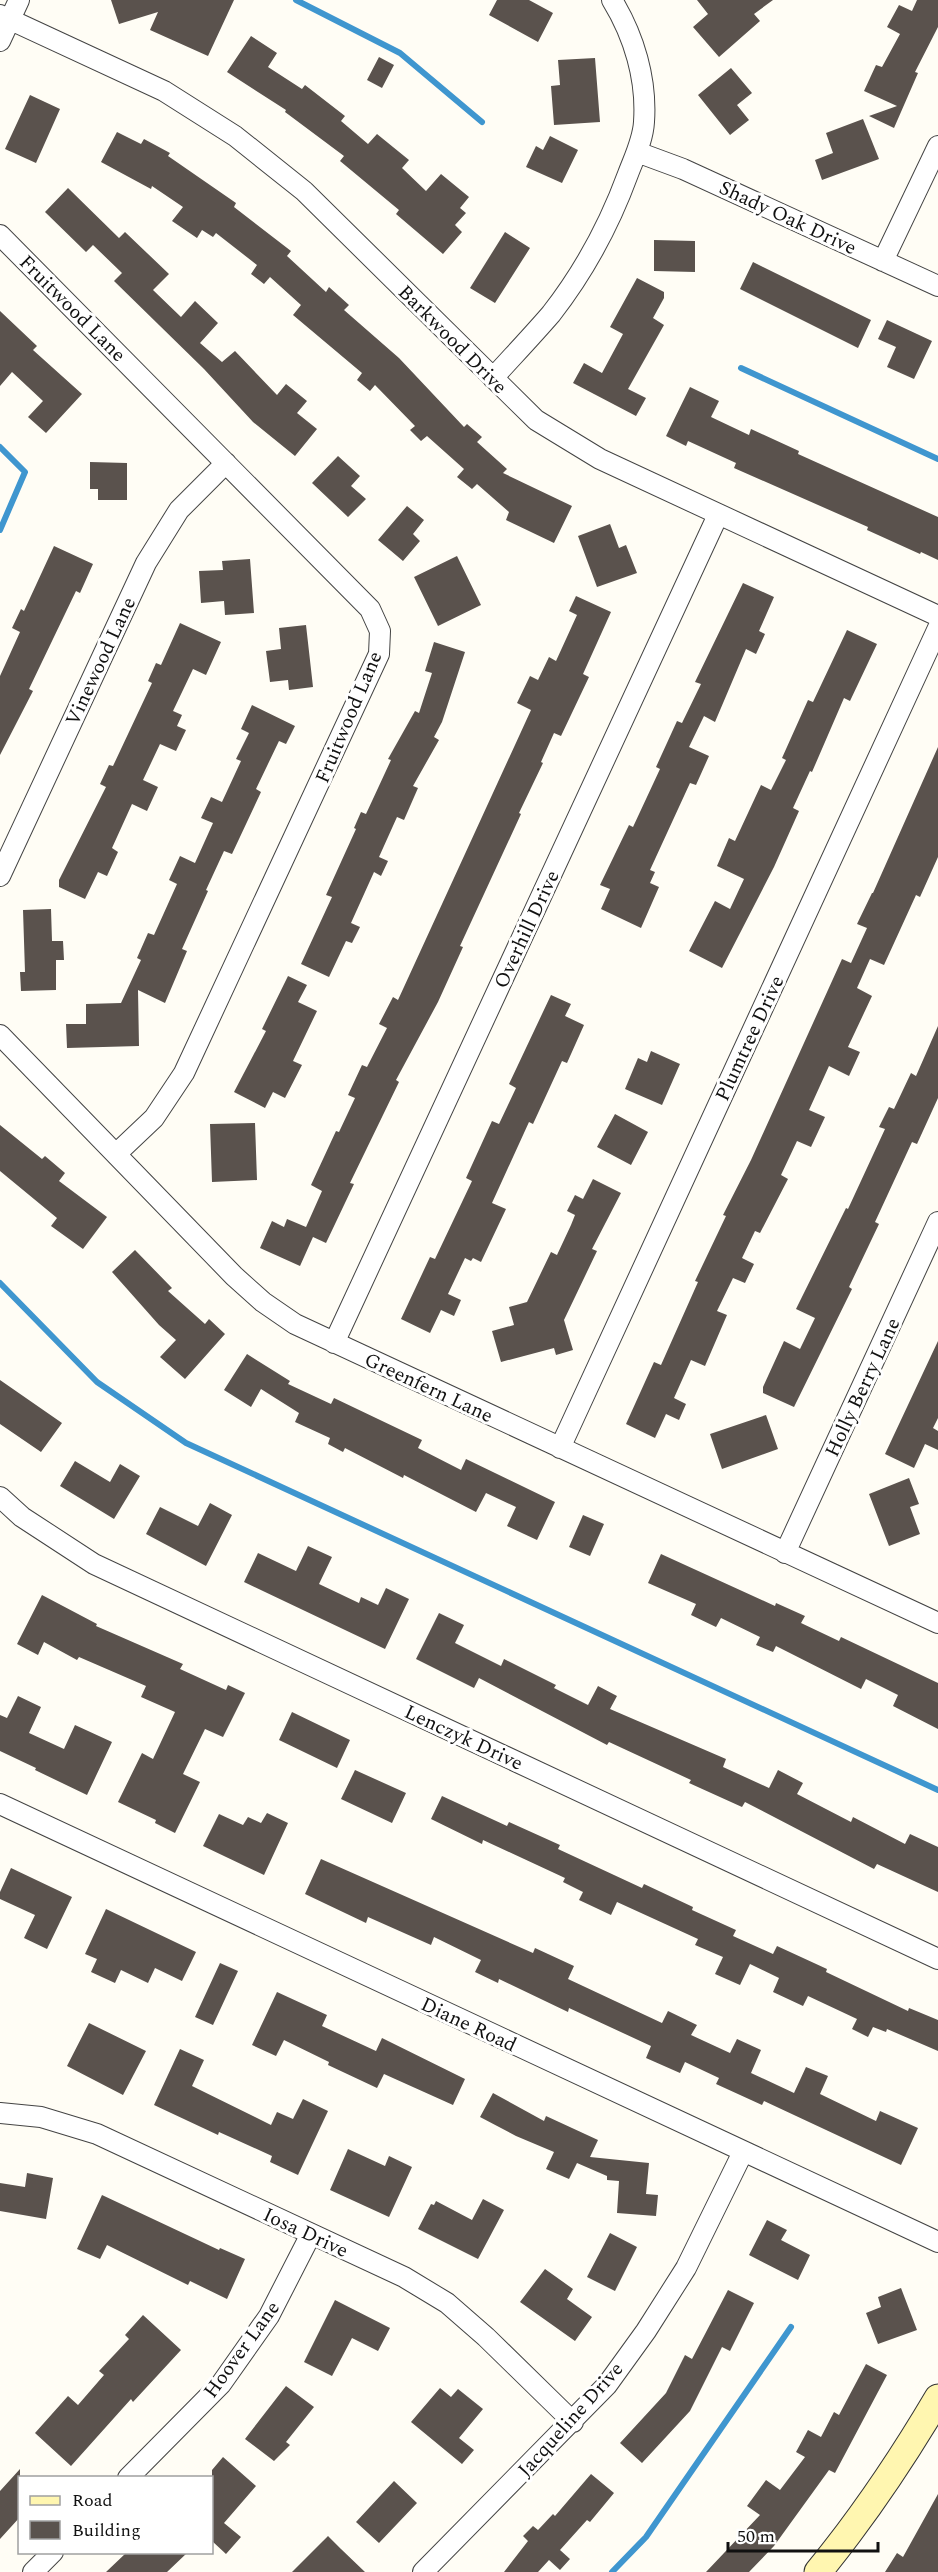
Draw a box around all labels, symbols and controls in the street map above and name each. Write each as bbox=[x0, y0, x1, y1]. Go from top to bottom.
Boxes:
street label: Shady Oak Drive bbox=[714, 173, 861, 263]
street label: Fruitwood Lane bbox=[12, 248, 133, 369]
street label: Barkwood Drive bbox=[391, 278, 514, 401]
street label: Vinewood Lane bbox=[58, 592, 144, 731]
street label: Fruitwood Lane bbox=[308, 647, 390, 788]
street label: Overhill Drive bbox=[486, 865, 567, 993]
street label: Plumtree Drive bbox=[708, 971, 792, 1106]
street label: Holly Berry Lane bbox=[817, 1313, 908, 1462]
street label: Greenfern Lane bbox=[359, 1345, 498, 1431]
street label: Lenczyk Drive bbox=[399, 1697, 528, 1779]
street label: Diane Road bbox=[416, 1990, 522, 2060]
street label: Iosa Drive bbox=[258, 2200, 353, 2266]
street label: Hoover Lane bbox=[196, 2295, 287, 2404]
street label: Jacqueline Drive bbox=[511, 2355, 631, 2484]
legend bbox=[18, 2476, 213, 2554]
text: Road bbox=[72, 2487, 113, 2514]
scale bar bbox=[728, 2515, 878, 2553]
text: Building bbox=[72, 2517, 141, 2544]
text: 50 m bbox=[737, 2523, 775, 2550]

